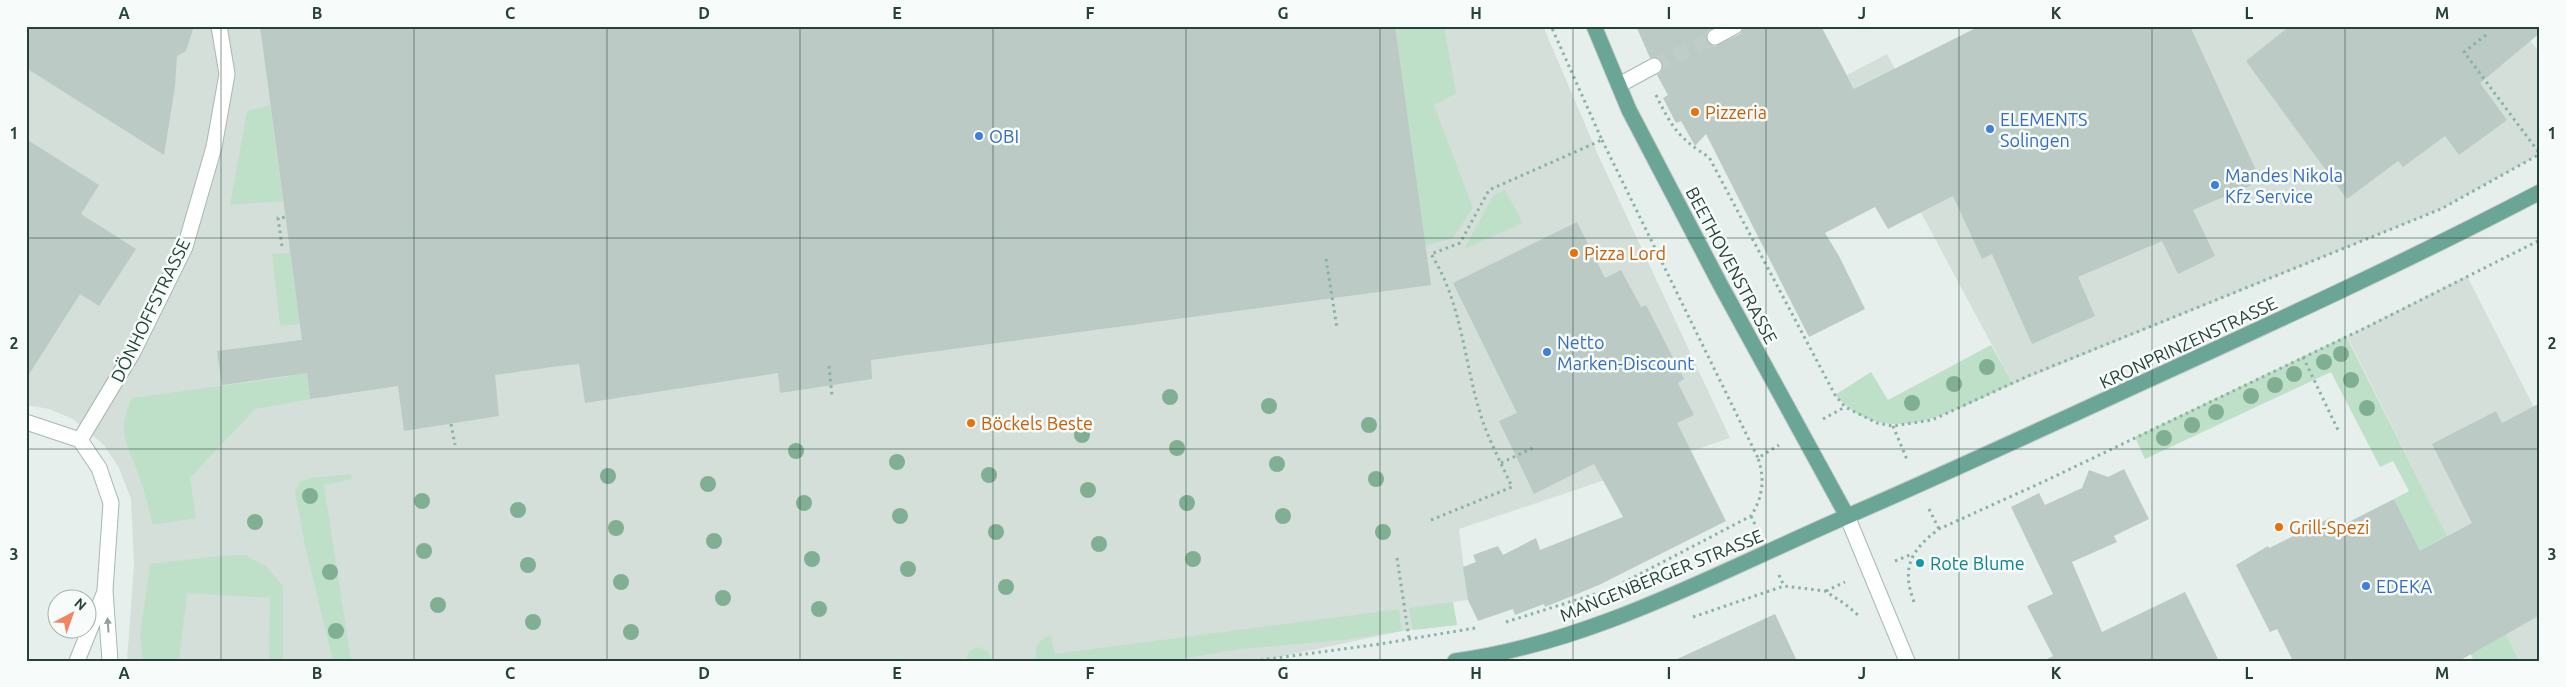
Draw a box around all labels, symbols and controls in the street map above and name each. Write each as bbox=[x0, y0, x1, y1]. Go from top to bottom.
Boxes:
text: A bbox=[118, 4, 130, 22]
text: B bbox=[312, 4, 322, 22]
text: C bbox=[505, 4, 515, 22]
text: D bbox=[698, 4, 710, 22]
text: E bbox=[892, 4, 902, 22]
text: F bbox=[1086, 4, 1095, 22]
text: G bbox=[1277, 4, 1289, 22]
text: H bbox=[1470, 4, 1482, 22]
text: I bbox=[1667, 4, 1671, 22]
text: J bbox=[1858, 4, 1866, 22]
text: K bbox=[2051, 4, 2062, 22]
text: L bbox=[2245, 4, 2254, 22]
text: M bbox=[2435, 4, 2449, 22]
place label: Pizzeria bbox=[1705, 102, 1767, 122]
marker: Pizzeria bbox=[1689, 106, 1701, 118]
place label: ELEMENTS Solingen bbox=[2000, 109, 2087, 150]
marker: ELEMENTS Solingen bbox=[1984, 123, 1996, 135]
text: 1 bbox=[9, 124, 19, 142]
text: 1 bbox=[2547, 124, 2557, 142]
place label: OBI bbox=[989, 126, 1019, 146]
marker: OBI bbox=[973, 130, 985, 142]
place label: Mandes Nikola Kfz Service bbox=[2225, 165, 2343, 206]
marker: Mandes Nikola Kfz Service bbox=[2209, 179, 2221, 191]
street label: BEETHOVENSTRASSE bbox=[1682, 183, 1782, 347]
street label: DÖNHOFFSTRASSE bbox=[107, 235, 193, 385]
place label: Pizza Lord bbox=[1584, 243, 1666, 263]
marker: Pizza Lord bbox=[1568, 247, 1580, 259]
street label: KRONPRINZENSTRASSE bbox=[2096, 292, 2280, 392]
place label: Netto Marken-Discount bbox=[1557, 332, 1694, 373]
text: 2 bbox=[9, 334, 19, 352]
text: 2 bbox=[2547, 334, 2557, 352]
marker: Netto Marken-Discount bbox=[1541, 346, 1553, 358]
place label: Böckels Beste bbox=[981, 413, 1093, 433]
marker: Böckels Beste bbox=[965, 417, 977, 429]
place label: Grill-Spezi bbox=[2289, 517, 2369, 537]
marker: Grill-Spezi bbox=[2273, 521, 2285, 533]
street label: MANGENBERGER STRASSE bbox=[1557, 525, 1765, 625]
text: 3 bbox=[9, 545, 19, 563]
text: 3 bbox=[2547, 545, 2557, 563]
place label: Rote Blume bbox=[1930, 553, 2025, 573]
marker: Rote Blume bbox=[1914, 557, 1926, 569]
place label: EDEKA bbox=[2376, 576, 2432, 596]
marker: EDEKA bbox=[2360, 580, 2372, 592]
north arrow bbox=[48, 590, 98, 640]
text: N bbox=[71, 595, 90, 614]
one-way arrow bbox=[103, 617, 111, 633]
text: A bbox=[118, 664, 130, 682]
text: B bbox=[312, 664, 322, 682]
text: C bbox=[505, 664, 515, 682]
text: D bbox=[698, 664, 710, 682]
text: E bbox=[892, 664, 902, 682]
text: F bbox=[1086, 664, 1095, 682]
text: G bbox=[1277, 664, 1289, 682]
text: H bbox=[1470, 664, 1482, 682]
text: I bbox=[1667, 664, 1671, 682]
text: J bbox=[1858, 664, 1866, 682]
text: K bbox=[2051, 664, 2062, 682]
text: L bbox=[2245, 664, 2254, 682]
text: M bbox=[2435, 664, 2449, 682]

